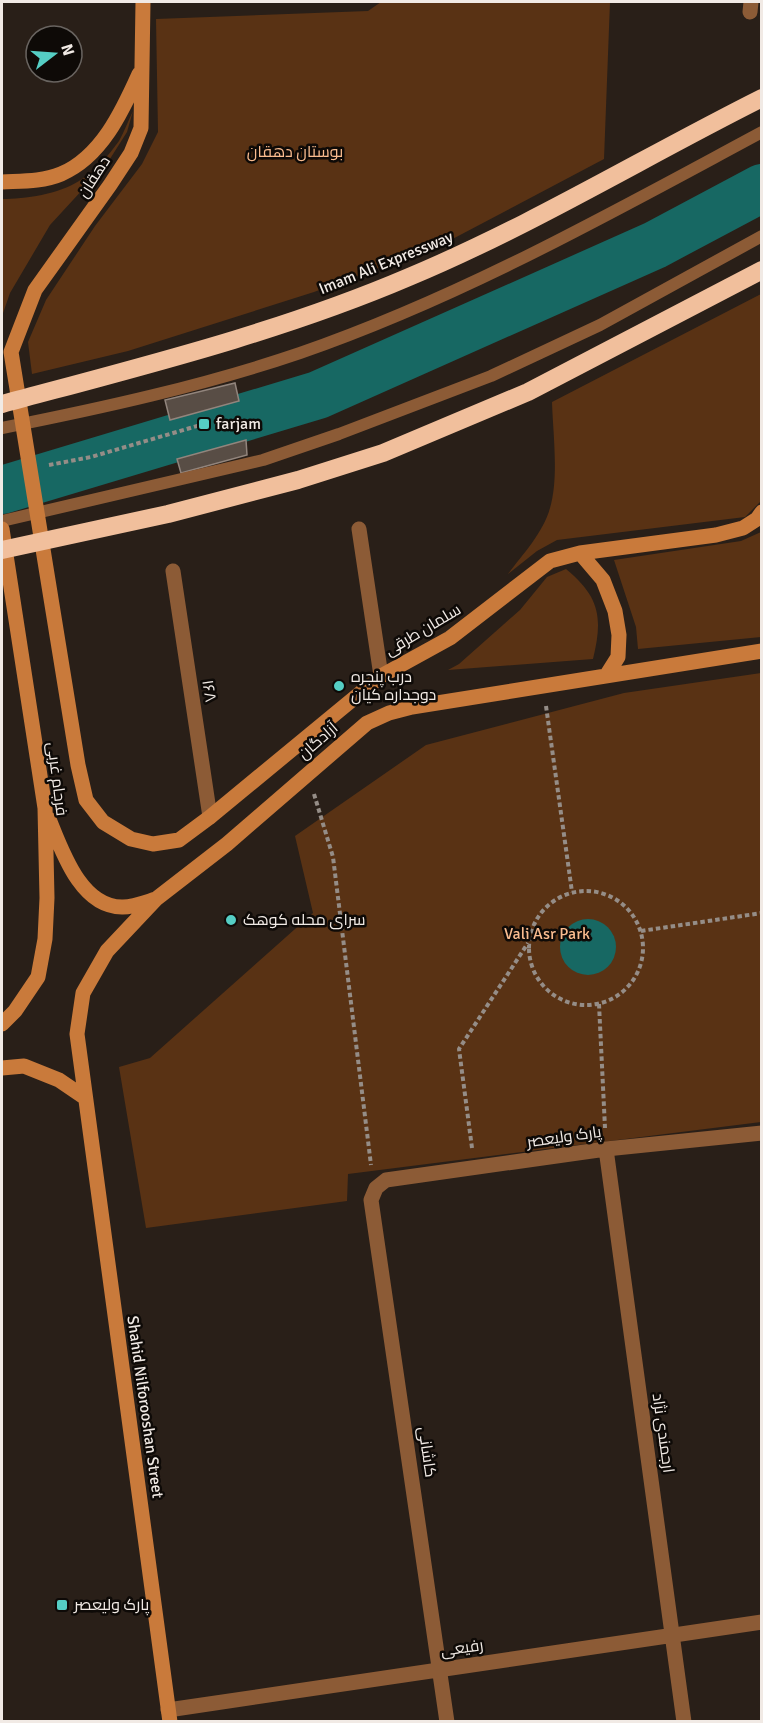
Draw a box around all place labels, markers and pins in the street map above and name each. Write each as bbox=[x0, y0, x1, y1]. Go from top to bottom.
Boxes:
place label: farjam bbox=[216, 414, 261, 434]
marker: farjam bbox=[197, 417, 211, 431]
place label: درب پنجره دوجداره کیان bbox=[351, 667, 436, 705]
marker: درب پنجره دوجداره کیان bbox=[332, 679, 346, 693]
place label: سرای محله کوهک bbox=[243, 910, 366, 930]
marker: سرای محله کوهک bbox=[224, 913, 238, 927]
place label: پارک ولیعصر bbox=[73, 1595, 150, 1616]
marker: پارک ولیعصر bbox=[55, 1598, 69, 1612]

